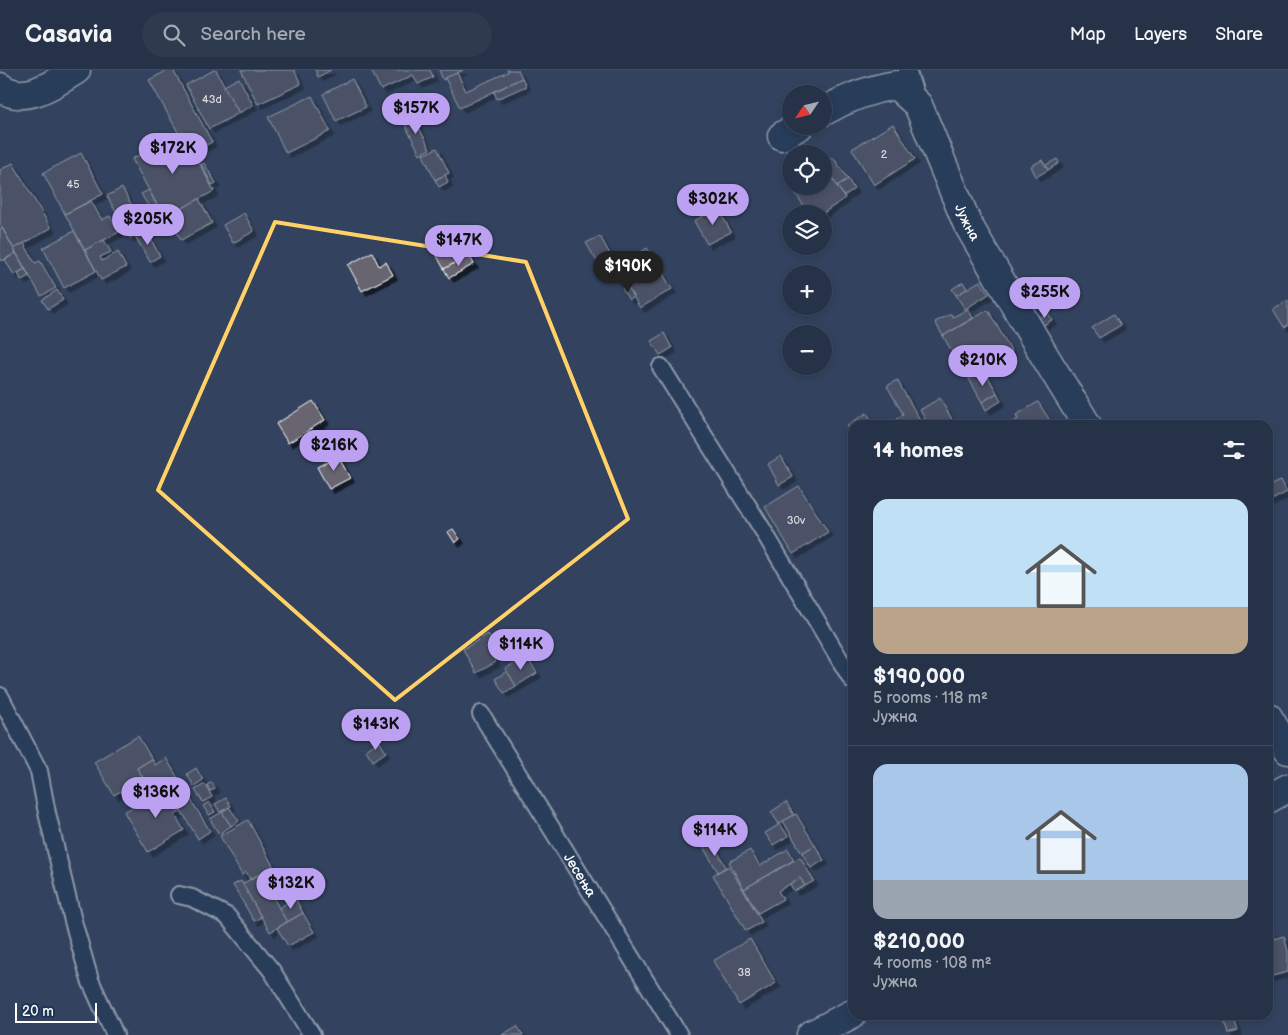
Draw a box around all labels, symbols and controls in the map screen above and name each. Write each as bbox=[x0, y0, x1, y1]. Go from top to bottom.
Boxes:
search box bbox=[142, 12, 492, 57]
text: Casavia bbox=[25, 20, 112, 49]
icon: search bbox=[160, 21, 188, 49]
text: Search here bbox=[200, 23, 306, 46]
text: Map bbox=[1070, 24, 1106, 45]
text: Layers bbox=[1134, 24, 1187, 45]
text: Share bbox=[1215, 24, 1263, 45]
north arrow bbox=[782, 85, 832, 135]
map controls bbox=[782, 85, 832, 375]
pin: $157K bbox=[381, 92, 451, 135]
house number: 43d bbox=[202, 93, 222, 106]
text: $157K bbox=[393, 99, 439, 118]
pin: $172K bbox=[138, 132, 208, 175]
text: $172K bbox=[150, 139, 196, 158]
button: locate bbox=[782, 145, 832, 195]
house number: 2 bbox=[881, 148, 888, 161]
house number: 45 bbox=[66, 178, 80, 191]
pin: $302K bbox=[678, 184, 748, 226]
text: $302K bbox=[688, 190, 738, 209]
street label: Јужна bbox=[951, 201, 984, 244]
pin: $205K bbox=[113, 204, 183, 246]
button: layers bbox=[782, 205, 832, 255]
text: $205K bbox=[123, 210, 173, 229]
pin: $147K bbox=[424, 224, 494, 267]
text: $147K bbox=[436, 231, 482, 250]
pin: $190K bbox=[593, 250, 663, 293]
text: $190K bbox=[604, 257, 652, 276]
button: + bbox=[782, 265, 832, 315]
pin: $255K bbox=[1010, 276, 1080, 319]
text: $255K bbox=[1020, 283, 1070, 302]
button: − bbox=[782, 325, 832, 375]
pin: $210K bbox=[948, 344, 1018, 387]
text: $210K bbox=[959, 351, 1007, 370]
pin: $216K bbox=[299, 430, 369, 472]
text: $216K bbox=[310, 436, 358, 455]
icon: filters bbox=[1220, 436, 1248, 464]
text: 14 homes bbox=[873, 438, 964, 463]
house number: 30v bbox=[787, 514, 806, 527]
icon: home bbox=[1016, 531, 1106, 621]
pin: $114K bbox=[486, 628, 556, 671]
text: $114K bbox=[499, 635, 543, 654]
text: $190,000 bbox=[873, 664, 965, 689]
text: 5 rooms · 118 m² bbox=[873, 689, 988, 708]
pin: $143K bbox=[341, 708, 411, 751]
text: Јужна bbox=[873, 708, 918, 727]
text: $143K bbox=[353, 715, 399, 734]
pin: $136K bbox=[121, 776, 191, 819]
text: $136K bbox=[132, 783, 180, 802]
icon: home bbox=[1016, 797, 1106, 887]
pin: $114K bbox=[680, 814, 750, 857]
text: $114K bbox=[693, 821, 737, 840]
street label: Јесења bbox=[560, 850, 601, 901]
pin: $132K bbox=[256, 868, 326, 910]
text: $132K bbox=[267, 874, 315, 893]
text: $210,000 bbox=[873, 929, 965, 954]
text: 4 rooms · 108 m² bbox=[873, 954, 992, 973]
house number: 38 bbox=[737, 966, 751, 979]
text: Јужна bbox=[873, 973, 918, 992]
scale bar bbox=[15, 1000, 98, 1023]
text: 20 m bbox=[22, 1003, 54, 1020]

